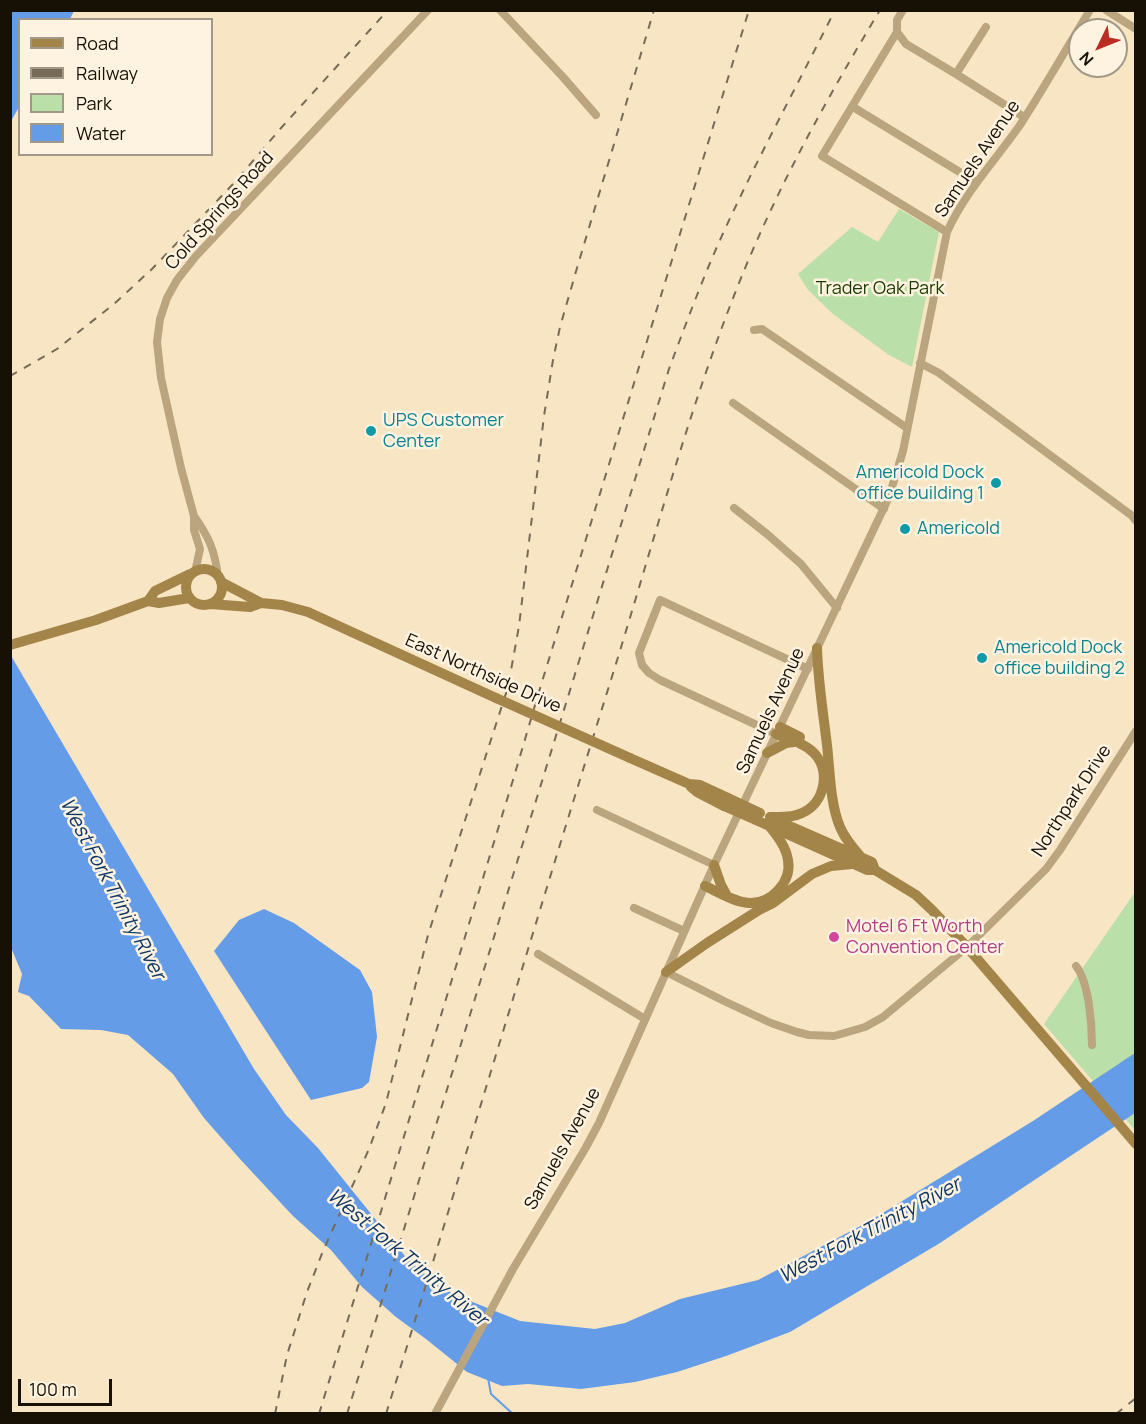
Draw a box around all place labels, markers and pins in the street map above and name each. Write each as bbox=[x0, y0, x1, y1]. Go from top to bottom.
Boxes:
place label: UPS Customer Center bbox=[383, 410, 504, 452]
marker: UPS Customer Center bbox=[364, 424, 378, 438]
place label: Americold Dock office building 1 bbox=[856, 462, 984, 504]
marker: Americold Dock office building 1 bbox=[989, 476, 1003, 490]
place label: Americold bbox=[917, 518, 1000, 540]
marker: Americold bbox=[898, 522, 912, 536]
place label: Americold Dock office building 2 bbox=[994, 637, 1125, 680]
marker: Americold Dock office building 2 bbox=[975, 651, 989, 665]
place label: Motel 6 Ft Worth Convention Center bbox=[846, 916, 1004, 958]
marker: Motel 6 Ft Worth Convention Center bbox=[827, 930, 841, 944]

